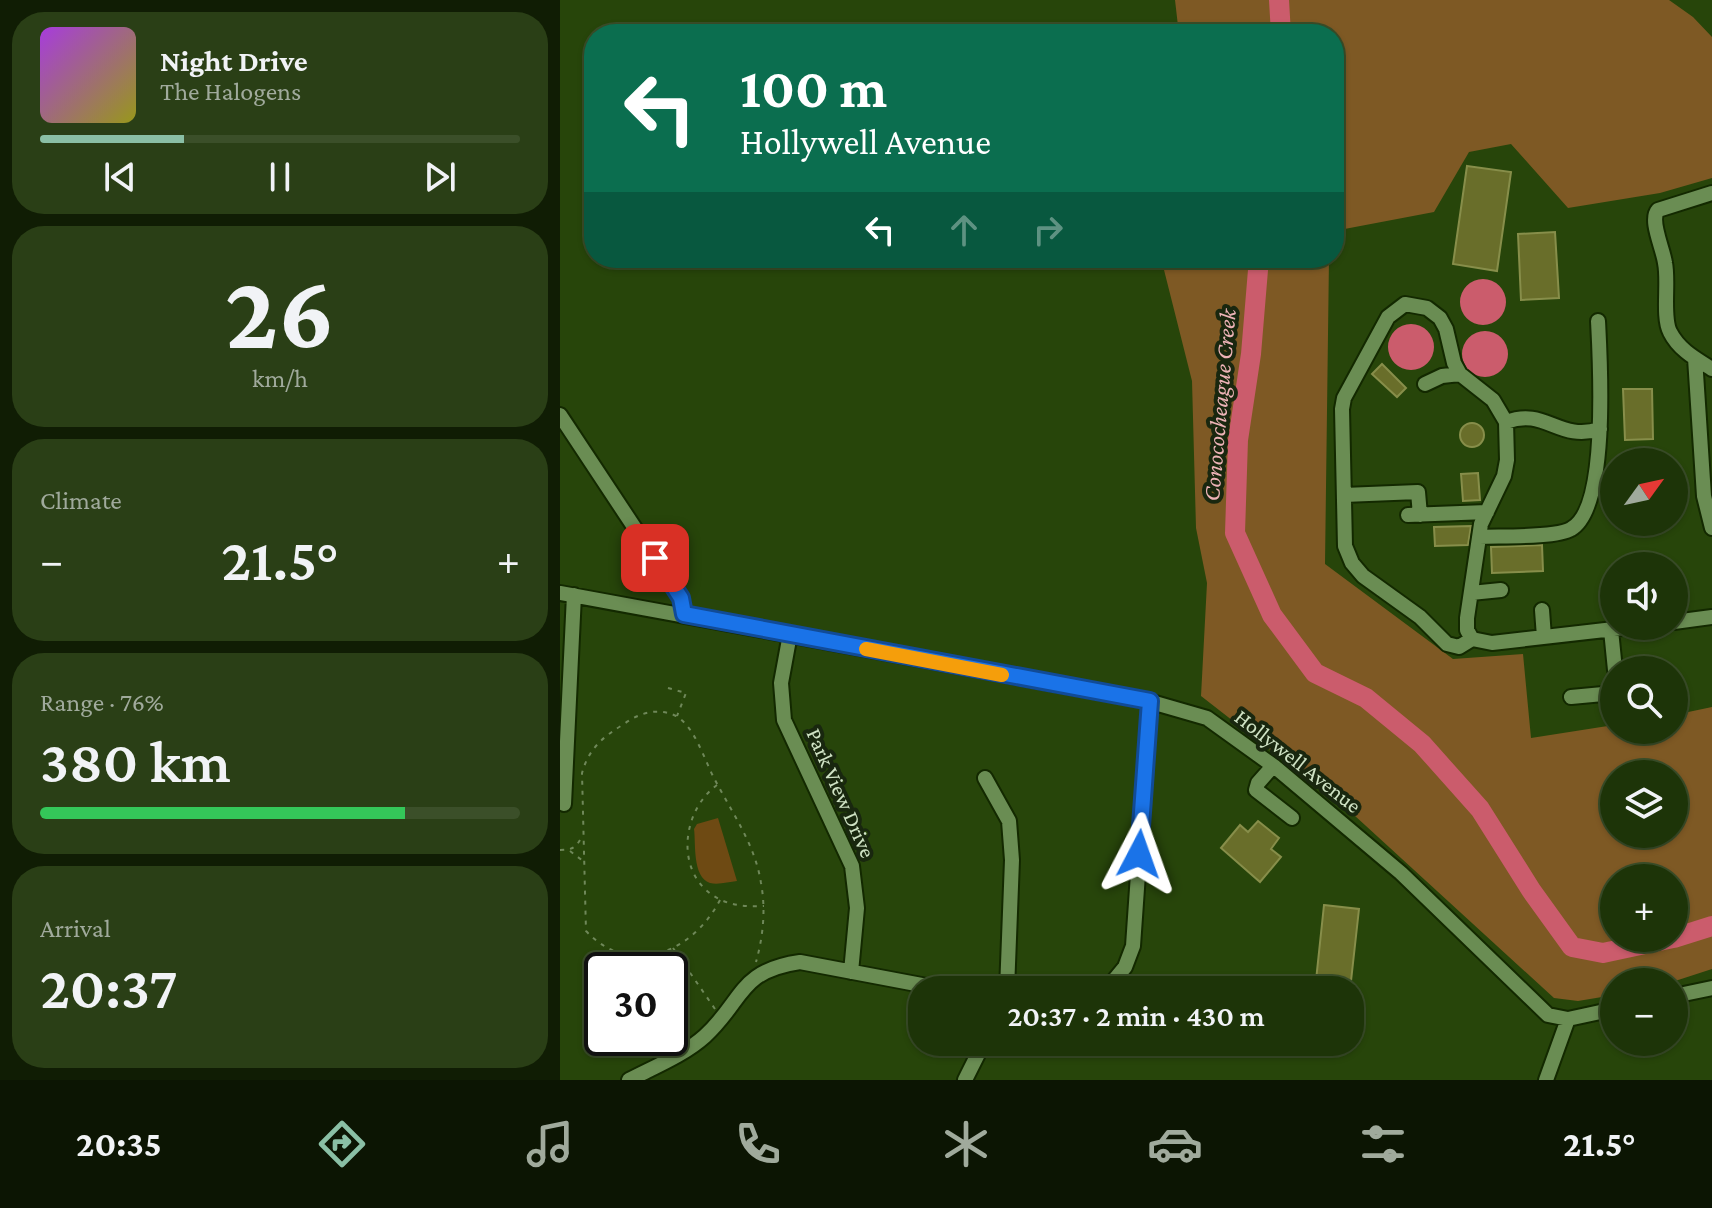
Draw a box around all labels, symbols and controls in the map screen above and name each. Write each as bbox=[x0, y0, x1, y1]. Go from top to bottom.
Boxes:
text: Night Drive bbox=[160, 44, 308, 77]
icon: left bbox=[608, 56, 712, 160]
text: 100 m bbox=[740, 57, 887, 119]
text: The Halogens bbox=[160, 77, 301, 106]
text: Hollywell Avenue bbox=[740, 122, 991, 162]
icon: previous bbox=[98, 155, 142, 199]
icon: pause bbox=[258, 155, 302, 199]
icon: next bbox=[418, 155, 462, 199]
icon: left bbox=[858, 208, 902, 252]
icon: ahead bbox=[942, 208, 986, 252]
icon: right bbox=[1026, 208, 1070, 252]
text: 26 bbox=[225, 254, 335, 369]
water label: Conococheague Creek bbox=[1197, 306, 1241, 502]
text: km/h bbox=[252, 364, 308, 393]
north arrow bbox=[1600, 448, 1688, 536]
map controls bbox=[1600, 448, 1688, 1056]
text: Climate bbox=[40, 486, 122, 515]
pin bbox=[621, 524, 689, 592]
text: 21.5° bbox=[221, 526, 339, 593]
text: − bbox=[40, 536, 63, 584]
text: + bbox=[497, 536, 520, 584]
icon: arrive bbox=[633, 536, 677, 580]
button: sound bbox=[1600, 552, 1688, 640]
button: search bbox=[1600, 656, 1688, 744]
text: Range · 76% bbox=[40, 688, 164, 717]
street label: Hollywell Avenue bbox=[1230, 704, 1366, 818]
street label: Park View Drive bbox=[801, 724, 881, 862]
text: 380 km bbox=[40, 728, 231, 795]
button: layers bbox=[1600, 760, 1688, 848]
position arrow bbox=[1097, 812, 1181, 896]
button: + bbox=[1600, 864, 1688, 952]
text: Arrival bbox=[40, 914, 111, 943]
speed limit sign: 30 bbox=[584, 952, 688, 1056]
text: 20:37 bbox=[40, 954, 178, 1021]
button: − bbox=[1600, 968, 1688, 1056]
text: 20:37 · 2 min · 430 m bbox=[1007, 999, 1265, 1032]
icon: directions bbox=[314, 1116, 370, 1172]
icon: music bbox=[522, 1116, 578, 1172]
icon: phone bbox=[730, 1116, 786, 1172]
icon: climate bbox=[938, 1116, 994, 1172]
icon: car bbox=[1147, 1116, 1203, 1172]
icon: filters bbox=[1355, 1116, 1411, 1172]
text: 20:35 bbox=[76, 1124, 162, 1164]
text: 21.5° bbox=[1563, 1124, 1636, 1164]

